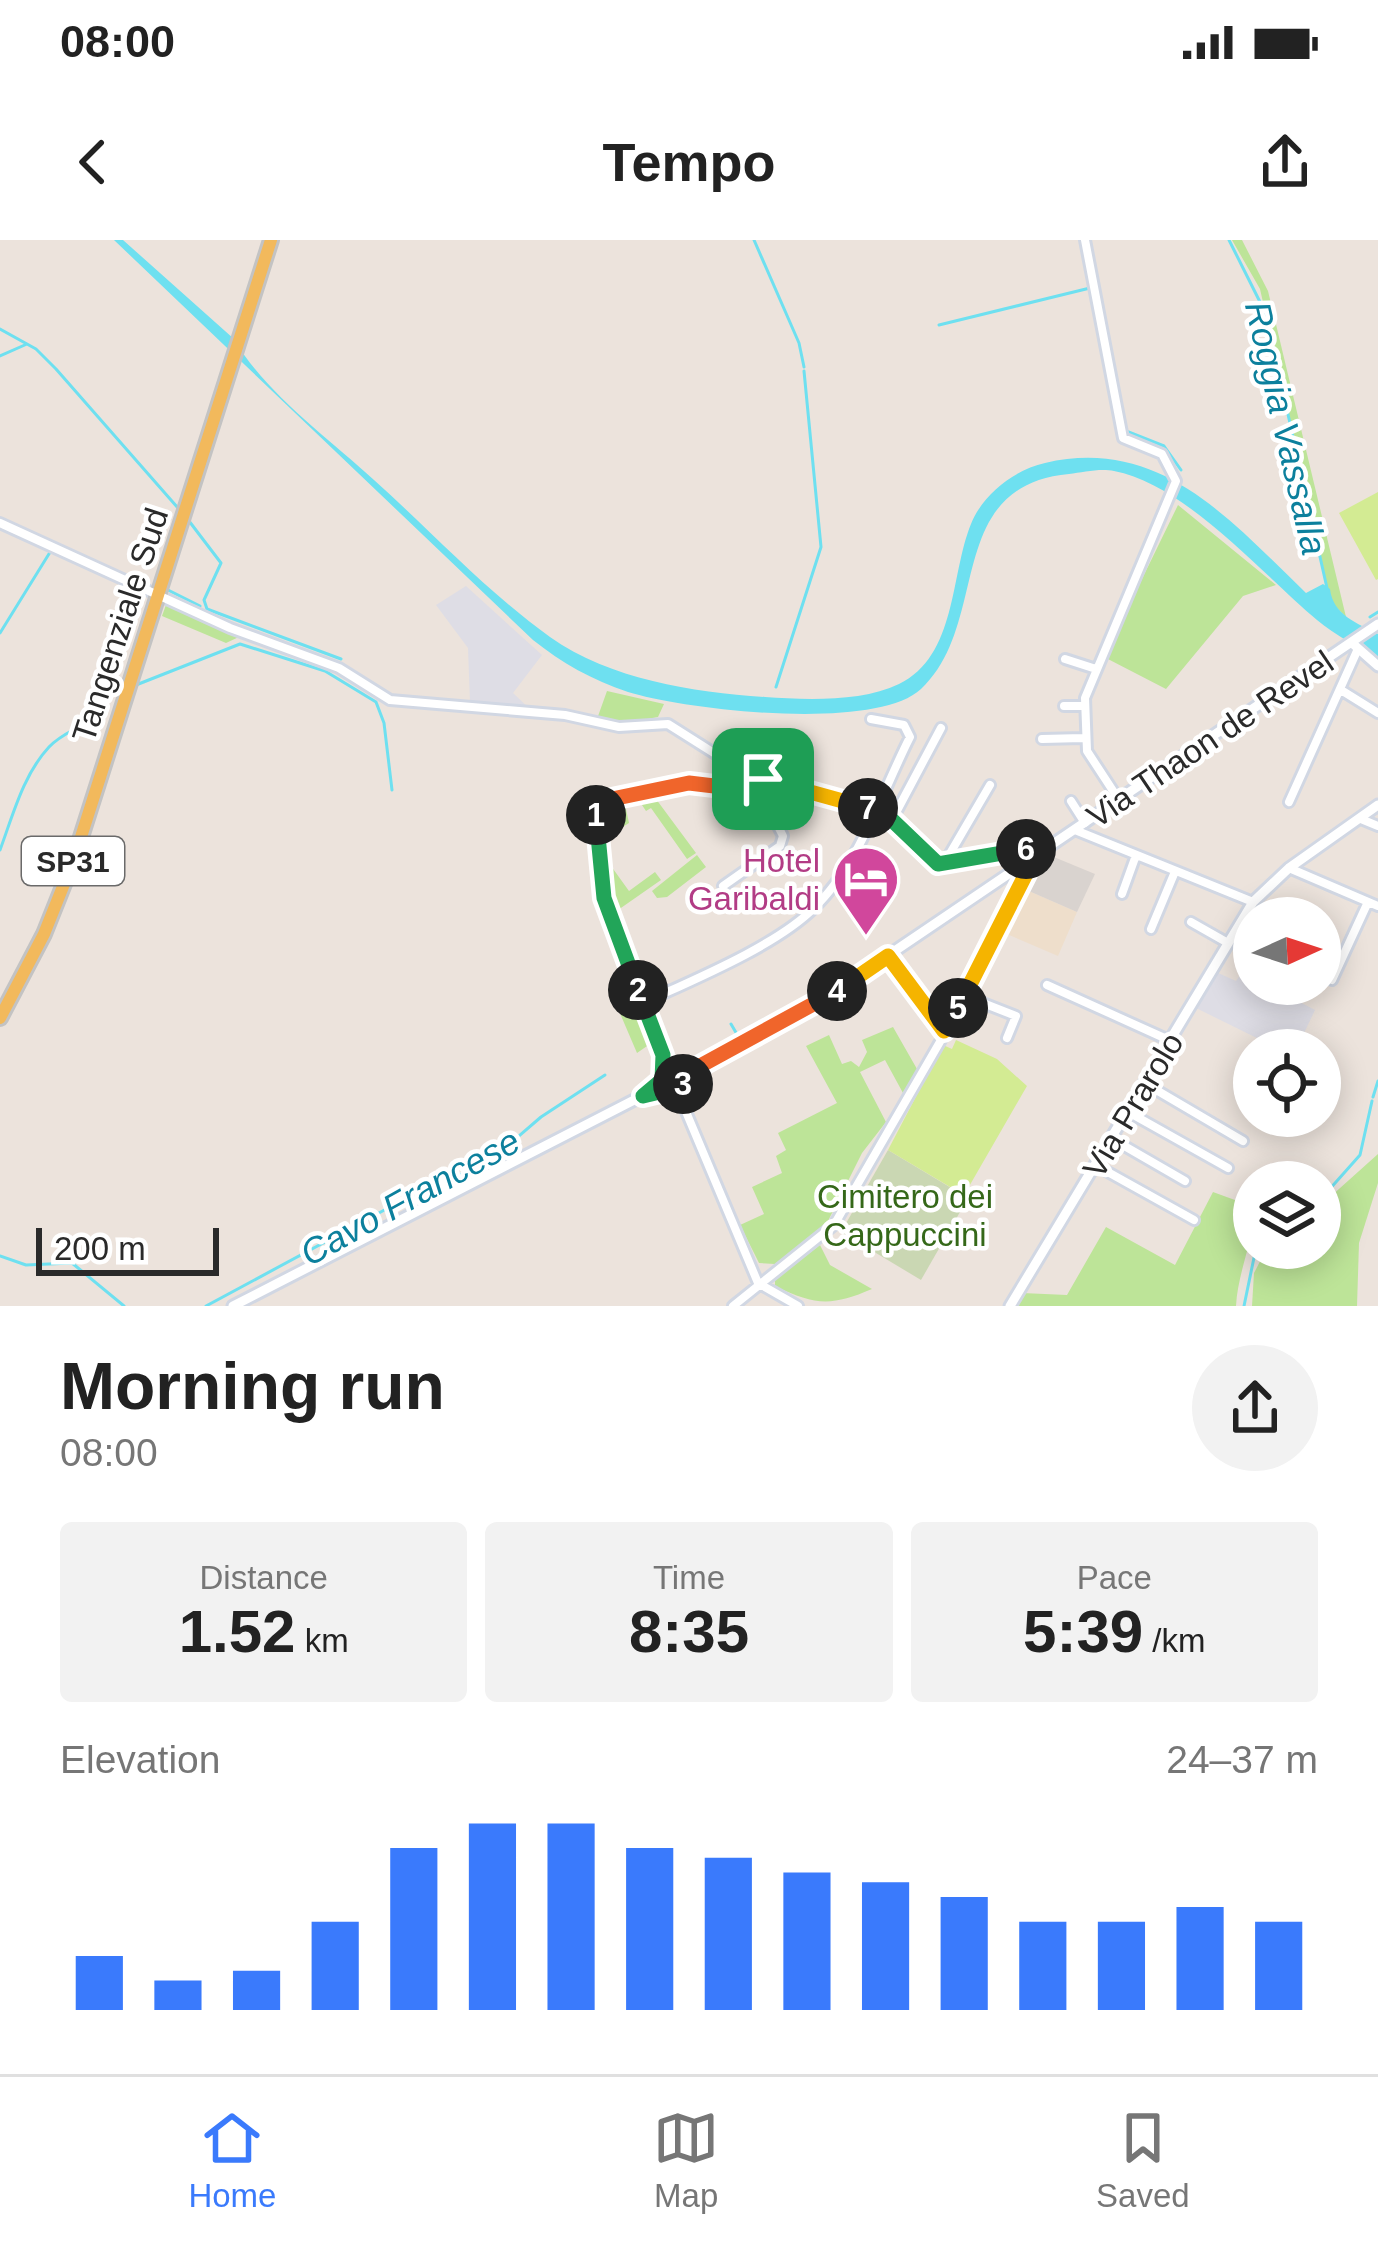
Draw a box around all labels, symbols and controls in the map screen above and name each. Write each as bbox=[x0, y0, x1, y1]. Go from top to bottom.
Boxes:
text: 08:00 bbox=[60, 16, 175, 67]
icon: back bbox=[60, 129, 126, 195]
icon: share bbox=[1252, 129, 1318, 195]
text: Tempo bbox=[603, 132, 776, 192]
water label: Roggia Vassalla bbox=[1237, 297, 1335, 559]
street label: Tangenziale Sud bbox=[65, 503, 175, 747]
street label: Via Thaon de Revel bbox=[1080, 643, 1340, 835]
pin bbox=[712, 728, 814, 830]
icon: arrive bbox=[730, 746, 796, 812]
pin: 7 bbox=[838, 778, 898, 838]
pin: 1 bbox=[566, 785, 626, 845]
text: 7 bbox=[859, 789, 877, 826]
text: 1 bbox=[587, 796, 605, 833]
pin: 6 bbox=[996, 819, 1056, 879]
text: 6 bbox=[1017, 830, 1035, 867]
road number: SP31 bbox=[22, 837, 124, 885]
place label: Hotel Garibaldi bbox=[688, 842, 820, 917]
hotel icon: Hotel Garibaldi bbox=[831, 844, 901, 938]
north arrow bbox=[1233, 897, 1341, 1005]
map controls bbox=[1233, 897, 1341, 1269]
pin: 2 bbox=[608, 960, 668, 1020]
pin: 4 bbox=[807, 961, 867, 1021]
text: 2 bbox=[629, 971, 647, 1008]
text: 4 bbox=[828, 972, 846, 1009]
pin: 5 bbox=[928, 978, 988, 1038]
text: 5 bbox=[949, 989, 967, 1026]
street label: Via Prarolo bbox=[1075, 1026, 1191, 1184]
button: locate bbox=[1233, 1029, 1341, 1137]
pin: 3 bbox=[653, 1054, 713, 1114]
text: 3 bbox=[674, 1065, 692, 1102]
water label: Cavo Francese bbox=[293, 1120, 527, 1274]
button: layers bbox=[1233, 1161, 1341, 1269]
park label: Cimitero dei Cappuccini bbox=[817, 1178, 993, 1253]
scale bar bbox=[36, 1222, 219, 1275]
text: 200 m bbox=[54, 1230, 146, 1267]
button: share bbox=[1192, 1345, 1318, 1471]
text: Morning run bbox=[60, 1349, 445, 1423]
text: 08:00 bbox=[60, 1431, 158, 1474]
text: Distance bbox=[199, 1559, 328, 1596]
text: Time bbox=[653, 1559, 725, 1596]
text: Pace bbox=[1077, 1559, 1152, 1596]
text: 1.52 bbox=[179, 1598, 295, 1665]
text: 8:35 bbox=[629, 1598, 749, 1665]
text: 5:39 bbox=[1023, 1598, 1143, 1665]
text: km bbox=[295, 1622, 349, 1659]
text: /km bbox=[1143, 1622, 1206, 1659]
text: Elevation bbox=[60, 1738, 220, 1781]
text: 24–37 m bbox=[1166, 1738, 1318, 1781]
tab: Home bbox=[188, 2105, 276, 2215]
tab: Map bbox=[653, 2105, 719, 2215]
tab: Saved bbox=[1096, 2105, 1190, 2215]

